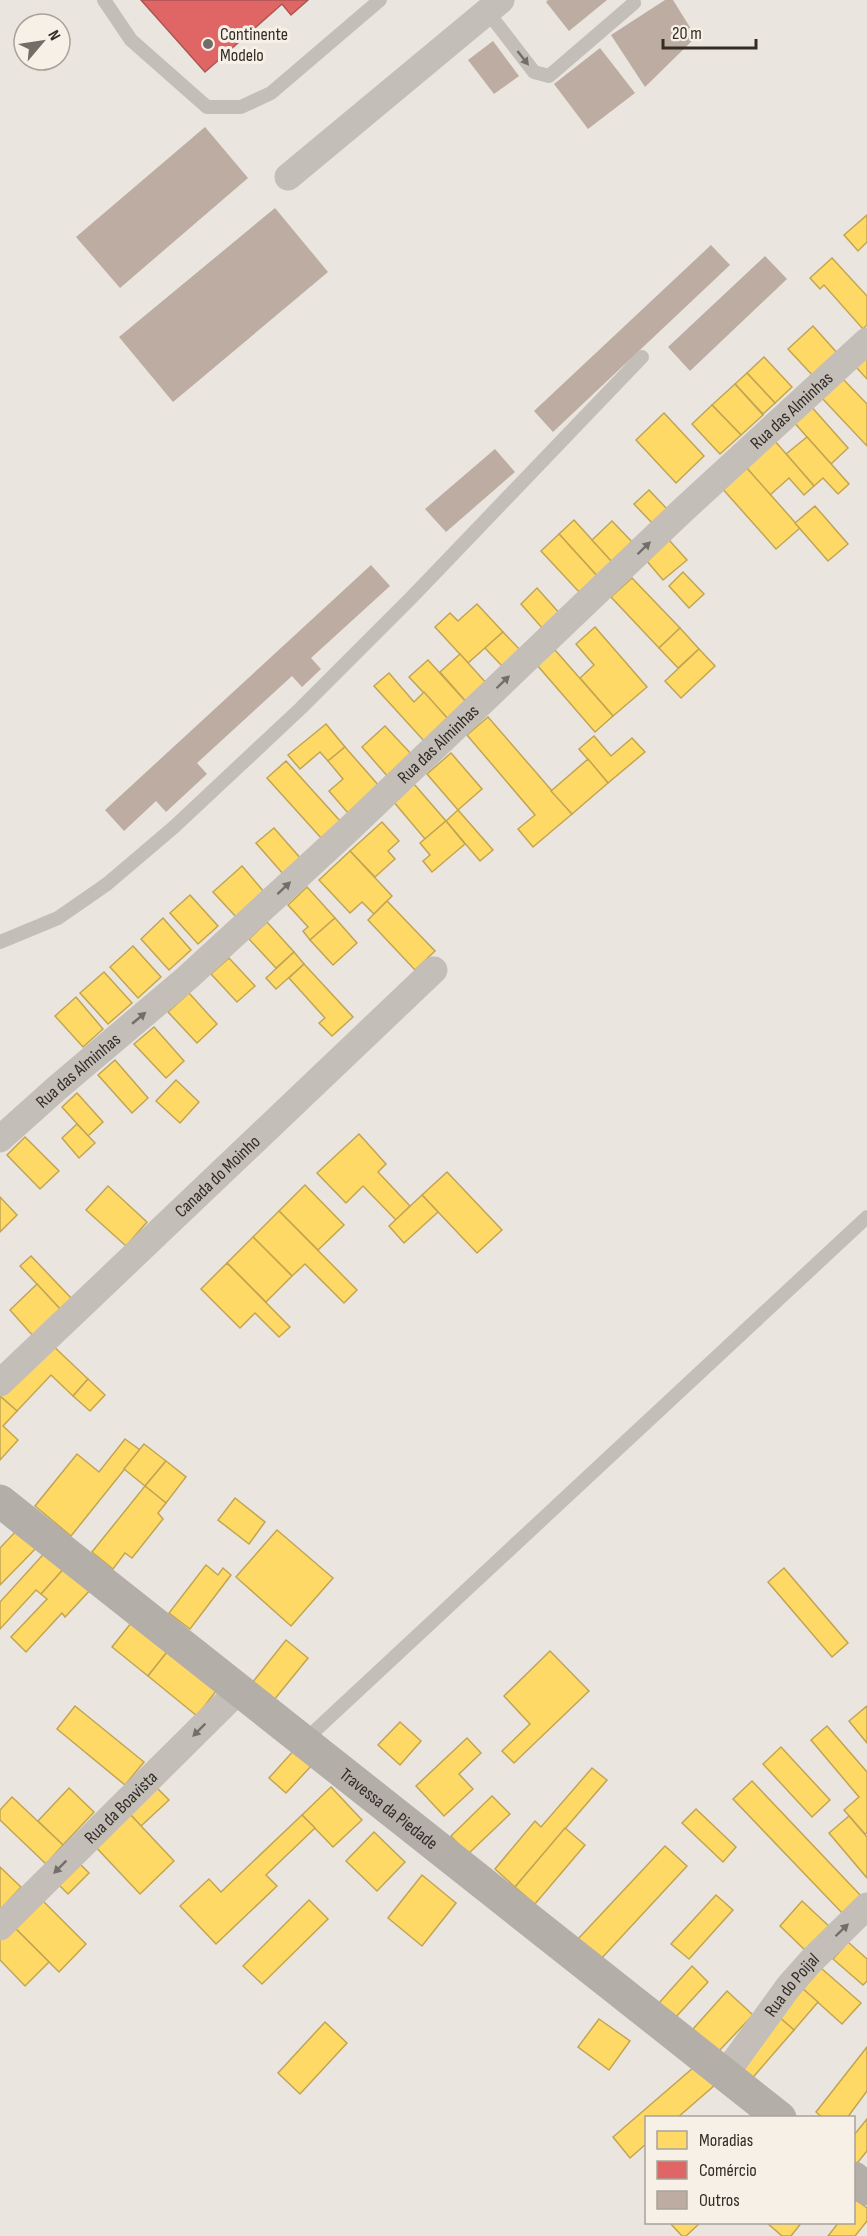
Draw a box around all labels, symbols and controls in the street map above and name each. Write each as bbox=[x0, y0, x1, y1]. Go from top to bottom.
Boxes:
north arrow bbox=[12, 12, 72, 72]
scale bar bbox=[663, 12, 756, 50]
text: 20 m bbox=[672, 23, 702, 44]
place label: Continente Modelo bbox=[220, 24, 288, 66]
text: N bbox=[43, 27, 64, 44]
marker: Continente Modelo bbox=[201, 37, 215, 51]
one-way arrow bbox=[516, 50, 528, 65]
street label: Rua das Alminhas bbox=[746, 368, 837, 454]
one-way arrow bbox=[636, 541, 651, 555]
one-way arrow bbox=[495, 676, 509, 690]
street label: Rua das Alminhas bbox=[393, 701, 483, 788]
one-way arrow bbox=[277, 881, 292, 895]
one-way arrow bbox=[131, 1012, 147, 1025]
street label: Rua das Alminhas bbox=[32, 1029, 125, 1113]
street label: Canada do Moinho bbox=[171, 1131, 265, 1222]
one-way arrow bbox=[191, 1723, 206, 1737]
street label: Travessa da Piedade bbox=[336, 1764, 442, 1854]
street label: Rua da Boavista bbox=[80, 1767, 162, 1848]
one-way arrow bbox=[53, 1860, 67, 1875]
one-way arrow bbox=[835, 1924, 849, 1938]
street label: Rua do Poijal bbox=[760, 1949, 824, 2021]
legend bbox=[645, 2116, 855, 2224]
text: Moradias bbox=[699, 2130, 753, 2151]
text: Comércio bbox=[699, 2160, 757, 2181]
text: Outros bbox=[699, 2190, 740, 2211]

